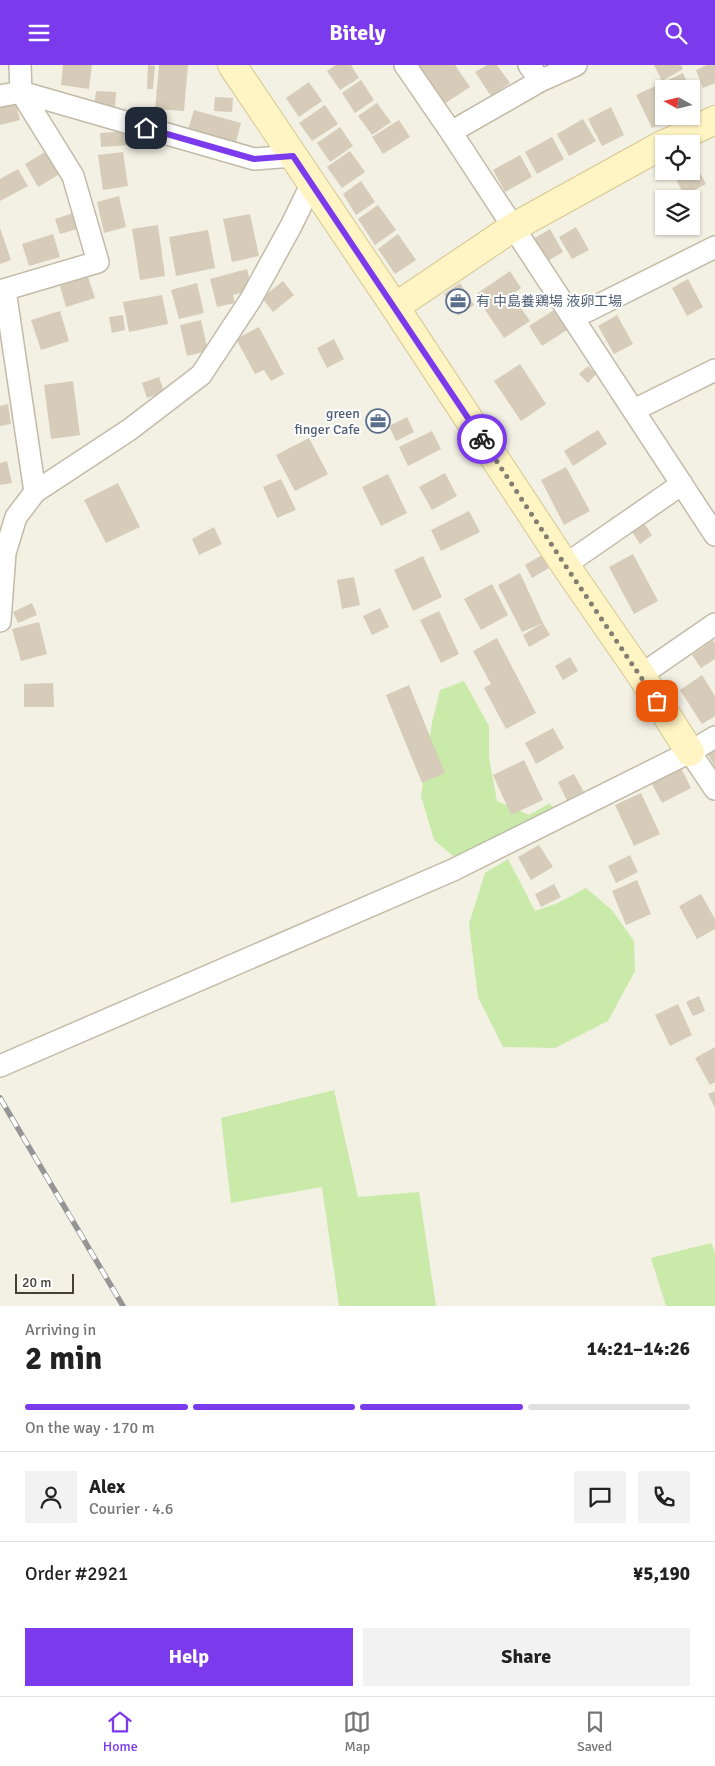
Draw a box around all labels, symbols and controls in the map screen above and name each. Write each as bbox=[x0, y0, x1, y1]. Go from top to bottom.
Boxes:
icon: menu bbox=[25, 19, 53, 47]
text: Bitely bbox=[329, 19, 386, 46]
icon: search bbox=[662, 19, 690, 47]
north arrow bbox=[655, 80, 700, 125]
map controls bbox=[655, 80, 700, 235]
pin bbox=[125, 107, 167, 149]
icon: home bbox=[132, 114, 160, 142]
button: locate bbox=[655, 135, 700, 180]
button: layers bbox=[655, 190, 700, 235]
office icon: 有 中島養鶏場 液卵工場 bbox=[445, 288, 471, 314]
place label: 有 中島養鶏場 液卵工場 bbox=[476, 293, 622, 310]
place label: green finger Cafe bbox=[295, 405, 360, 438]
office icon: green finger Cafe bbox=[365, 408, 391, 434]
courier bbox=[457, 414, 507, 464]
icon: bike bbox=[468, 425, 496, 453]
pin bbox=[636, 680, 678, 722]
icon: bag bbox=[643, 687, 671, 715]
scale bar bbox=[15, 1271, 74, 1294]
text: 20 m bbox=[22, 1274, 51, 1291]
text: Arriving in bbox=[25, 1320, 96, 1340]
text: 14:21–14:26 bbox=[587, 1337, 690, 1361]
text: 2 min bbox=[25, 1339, 102, 1378]
text: On the way · 170 m bbox=[25, 1418, 155, 1438]
button: person bbox=[25, 1471, 77, 1523]
button: chat bbox=[574, 1471, 626, 1523]
button: phone bbox=[638, 1471, 690, 1523]
text: Alex bbox=[89, 1475, 125, 1499]
text: Courier · 4.6 bbox=[89, 1499, 173, 1519]
text: Order #2921 bbox=[25, 1562, 128, 1586]
text: ¥5,190 bbox=[633, 1562, 690, 1586]
button: Help bbox=[25, 1628, 353, 1686]
button: Share bbox=[363, 1628, 690, 1686]
tab: Home bbox=[103, 1708, 138, 1755]
tab: Map bbox=[343, 1708, 371, 1755]
tab: Saved bbox=[577, 1708, 612, 1755]

